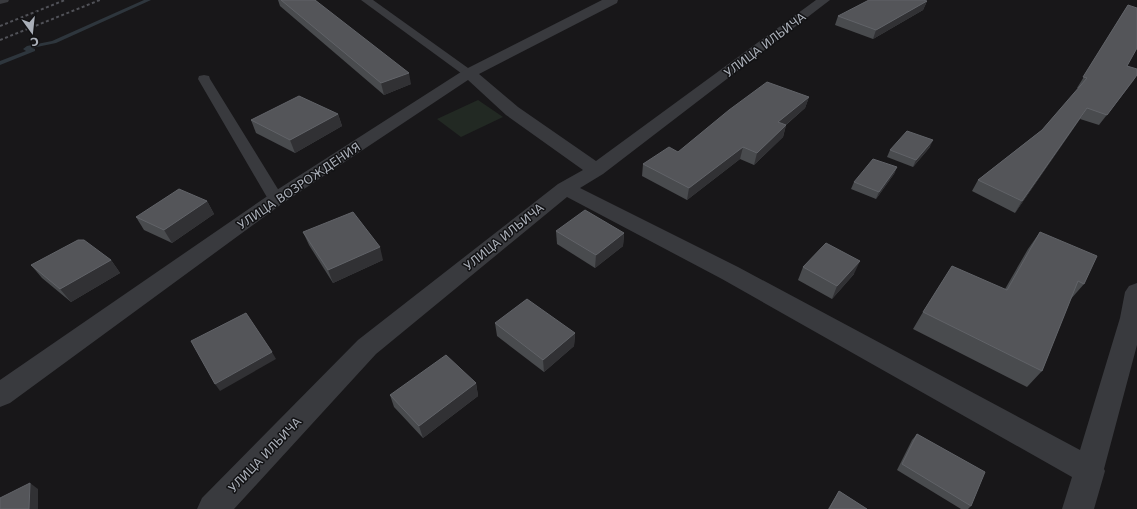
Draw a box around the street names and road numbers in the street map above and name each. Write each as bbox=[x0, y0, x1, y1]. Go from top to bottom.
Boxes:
street label: УЛИЦА ИЛЬИЧА bbox=[722, 9, 809, 80]
street label: УЛИЦА ВОЗРОЖДЕНИЯ bbox=[235, 140, 363, 232]
street label: УЛИЦА ИЛЬИЧА bbox=[461, 200, 547, 273]
street label: УЛИЦА ИЛЬИЧА bbox=[226, 414, 305, 495]

